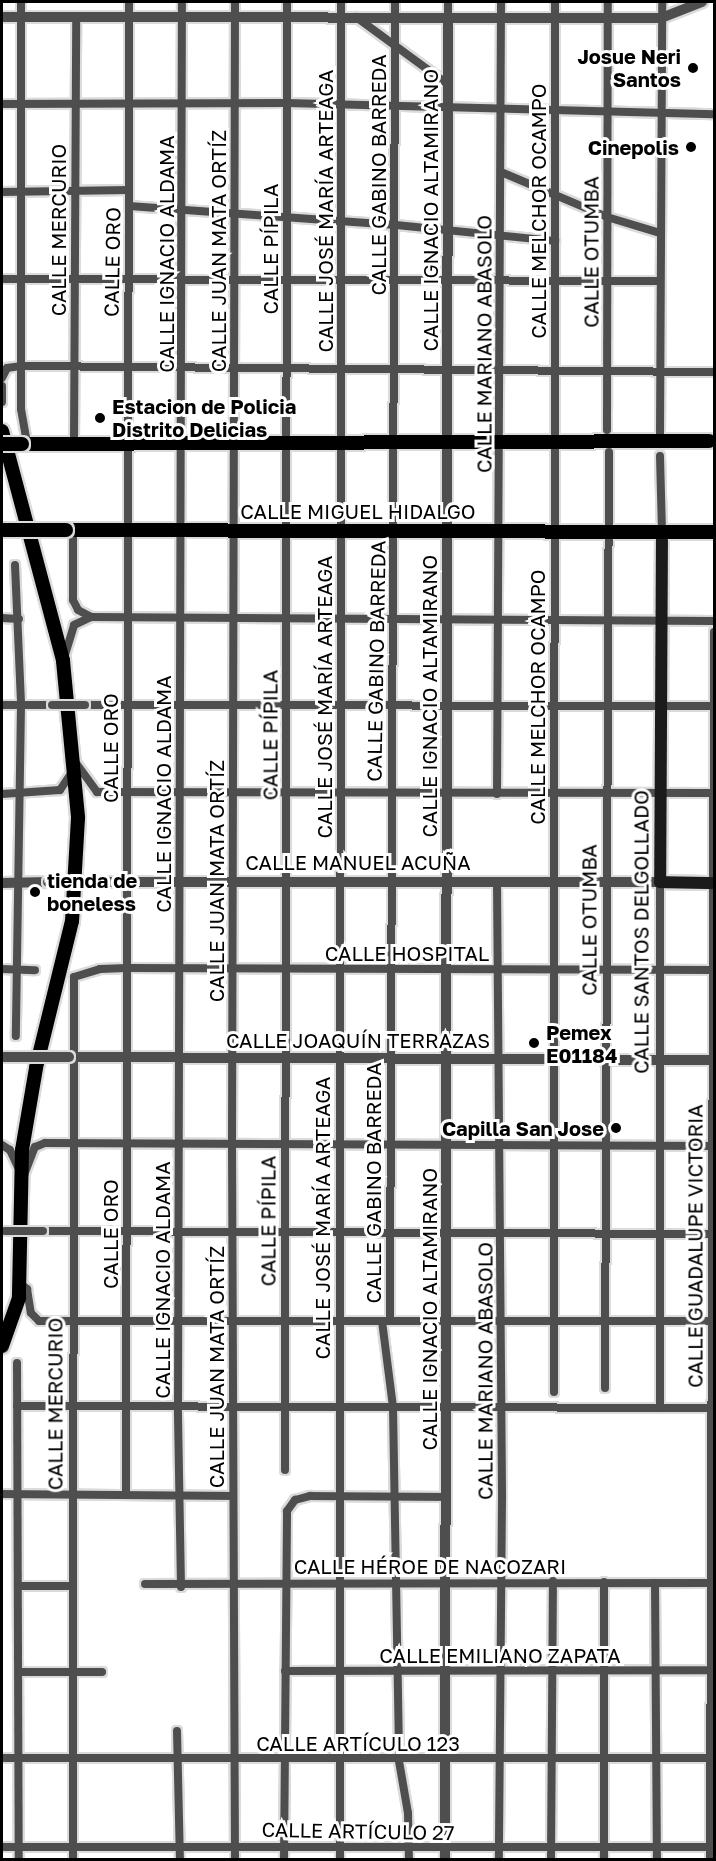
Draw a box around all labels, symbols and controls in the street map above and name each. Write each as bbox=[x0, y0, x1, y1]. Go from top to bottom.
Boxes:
place label: Josue Neri Santos bbox=[577, 45, 681, 92]
street label: CALLE GABINO BARREDA bbox=[366, 54, 390, 296]
marker: Josue Neri Santos bbox=[686, 61, 700, 75]
street label: CALLE IGNACIO ALTAMIRANO bbox=[418, 69, 442, 351]
street label: CALLE JOSÉ MARÍA ARTEAGA bbox=[313, 70, 337, 352]
street label: CALLE MELCHOR OCAMPO bbox=[526, 83, 550, 339]
street label: CALLE JUAN MATA ORTÍZ bbox=[206, 130, 230, 372]
street label: CALLE IGNACIO ALDAMA bbox=[154, 135, 178, 373]
place label: Cinepolis bbox=[588, 135, 679, 159]
marker: Cinepolis bbox=[684, 140, 698, 154]
street label: CALLE MERCURIO bbox=[46, 144, 70, 316]
street label: CALLE OTUMBA bbox=[579, 176, 603, 328]
street label: CALLE PÍPILA bbox=[258, 184, 282, 314]
street label: CALLE ORO bbox=[99, 207, 125, 317]
street label: CALLE MARIANO ABASOLO bbox=[472, 215, 496, 473]
place label: Estacion de Policia Distrito Delicias bbox=[112, 394, 296, 441]
marker: Estacion de Policia Distrito Delicias bbox=[93, 411, 107, 425]
street label: CALLE MIGUEL HIDALGO bbox=[240, 499, 476, 523]
street label: CALLE GABINO BARREDA bbox=[362, 540, 390, 782]
street label: CALLE IGNACIO ALTAMIRANO bbox=[417, 555, 441, 837]
street label: CALLE JOSÉ MARÍA ARTEAGA bbox=[312, 556, 336, 838]
street label: CALLE MELCHOR OCAMPO bbox=[525, 569, 549, 825]
street label: CALLE PÍPILA bbox=[258, 670, 282, 800]
street label: CALLE IGNACIO ALDAMA bbox=[151, 675, 175, 913]
street label: CALLE ORO bbox=[98, 693, 122, 803]
street label: CALLE JUAN MATA ORTÍZ bbox=[204, 760, 228, 1002]
street label: CALLE SANTOS DELGOLLADO bbox=[629, 790, 653, 1074]
street label: CALLE OTUMBA bbox=[577, 844, 601, 996]
street label: CALLE MANUEL ACUÑA bbox=[245, 850, 471, 874]
place label: tienda de boneless bbox=[47, 868, 137, 915]
marker: tienda de boneless bbox=[28, 885, 42, 899]
street label: CALLE HOSPITAL bbox=[325, 941, 489, 965]
place label: Pemex E01184 bbox=[546, 1020, 617, 1067]
street label: CALLE JOAQUÍN TERRAZAS bbox=[226, 1028, 490, 1052]
marker: Pemex E01184 bbox=[527, 1036, 541, 1050]
street label: CALLE GABINO BARREDA bbox=[361, 1062, 385, 1304]
street label: CALLE JOSÉ MARÍA ARTEAGA bbox=[310, 1077, 334, 1359]
street label: CALLE GUADALUPE VICTORIA bbox=[683, 1104, 707, 1388]
place label: Capilla San Jose bbox=[442, 1116, 604, 1140]
marker: Capilla San Jose bbox=[609, 1121, 623, 1135]
street label: CALLE PÍPILA bbox=[256, 1156, 280, 1286]
street label: CALLE IGNACIO ALDAMA bbox=[150, 1161, 174, 1399]
street label: CALLE IGNACIO ALTAMIRANO bbox=[417, 1168, 441, 1450]
street label: CALLE ORO bbox=[98, 1179, 122, 1289]
street label: CALLE MARIANO ABASOLO bbox=[473, 1242, 497, 1500]
street label: CALLE JUAN MATA ORTÍZ bbox=[204, 1246, 228, 1488]
street label: CALLE MERCURIO bbox=[43, 1318, 67, 1490]
street label: CALLE HÉROE DE NACOZARI bbox=[294, 1554, 566, 1578]
street label: CALLE EMILIANO ZAPATA bbox=[379, 1643, 621, 1667]
street label: CALLE ARTÍCULO 123 bbox=[256, 1731, 460, 1755]
street label: CALLE ARTÍCULO 27 bbox=[261, 1817, 455, 1845]

